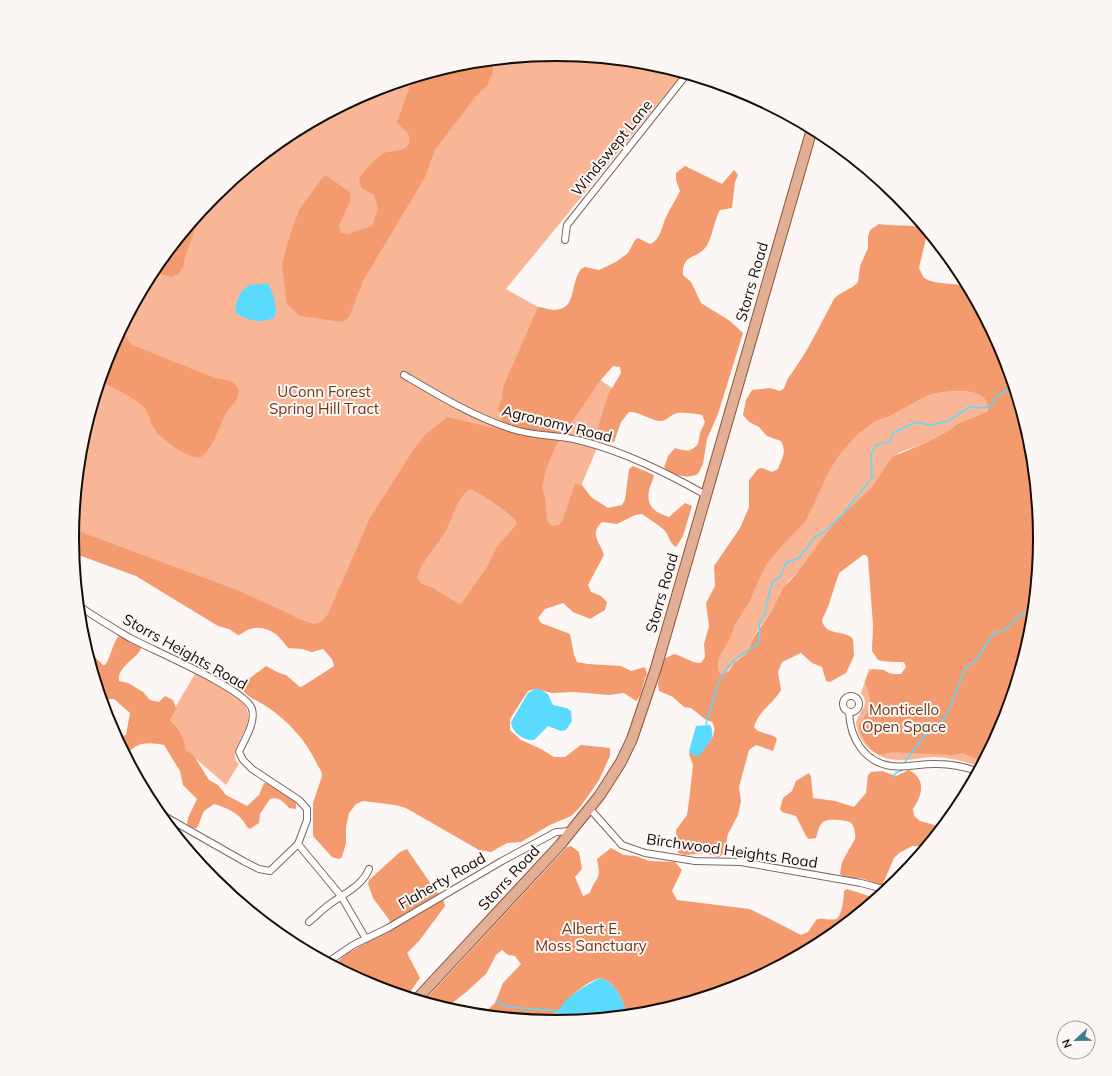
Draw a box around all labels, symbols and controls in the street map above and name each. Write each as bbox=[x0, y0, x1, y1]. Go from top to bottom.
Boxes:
street label: Windswept Lane bbox=[567, 96, 656, 200]
street label: Storrs Road bbox=[731, 240, 772, 324]
park label: UConn Forest Spring Hill Tract bbox=[269, 382, 379, 418]
street label: Agronomy Road bbox=[500, 401, 614, 446]
street label: Storrs Road bbox=[641, 551, 682, 635]
street label: Storrs Heights Road bbox=[120, 609, 251, 694]
park label: Monticello Open Space bbox=[862, 700, 946, 736]
street label: Birchwood Heights Road bbox=[645, 829, 819, 872]
street label: Storrs Road bbox=[474, 841, 544, 914]
street label: Flaherty Road bbox=[395, 848, 489, 913]
park label: Albert E. Moss Sanctuary bbox=[535, 919, 647, 955]
north arrow bbox=[1056, 1020, 1096, 1060]
text: N bbox=[1059, 1037, 1075, 1050]

